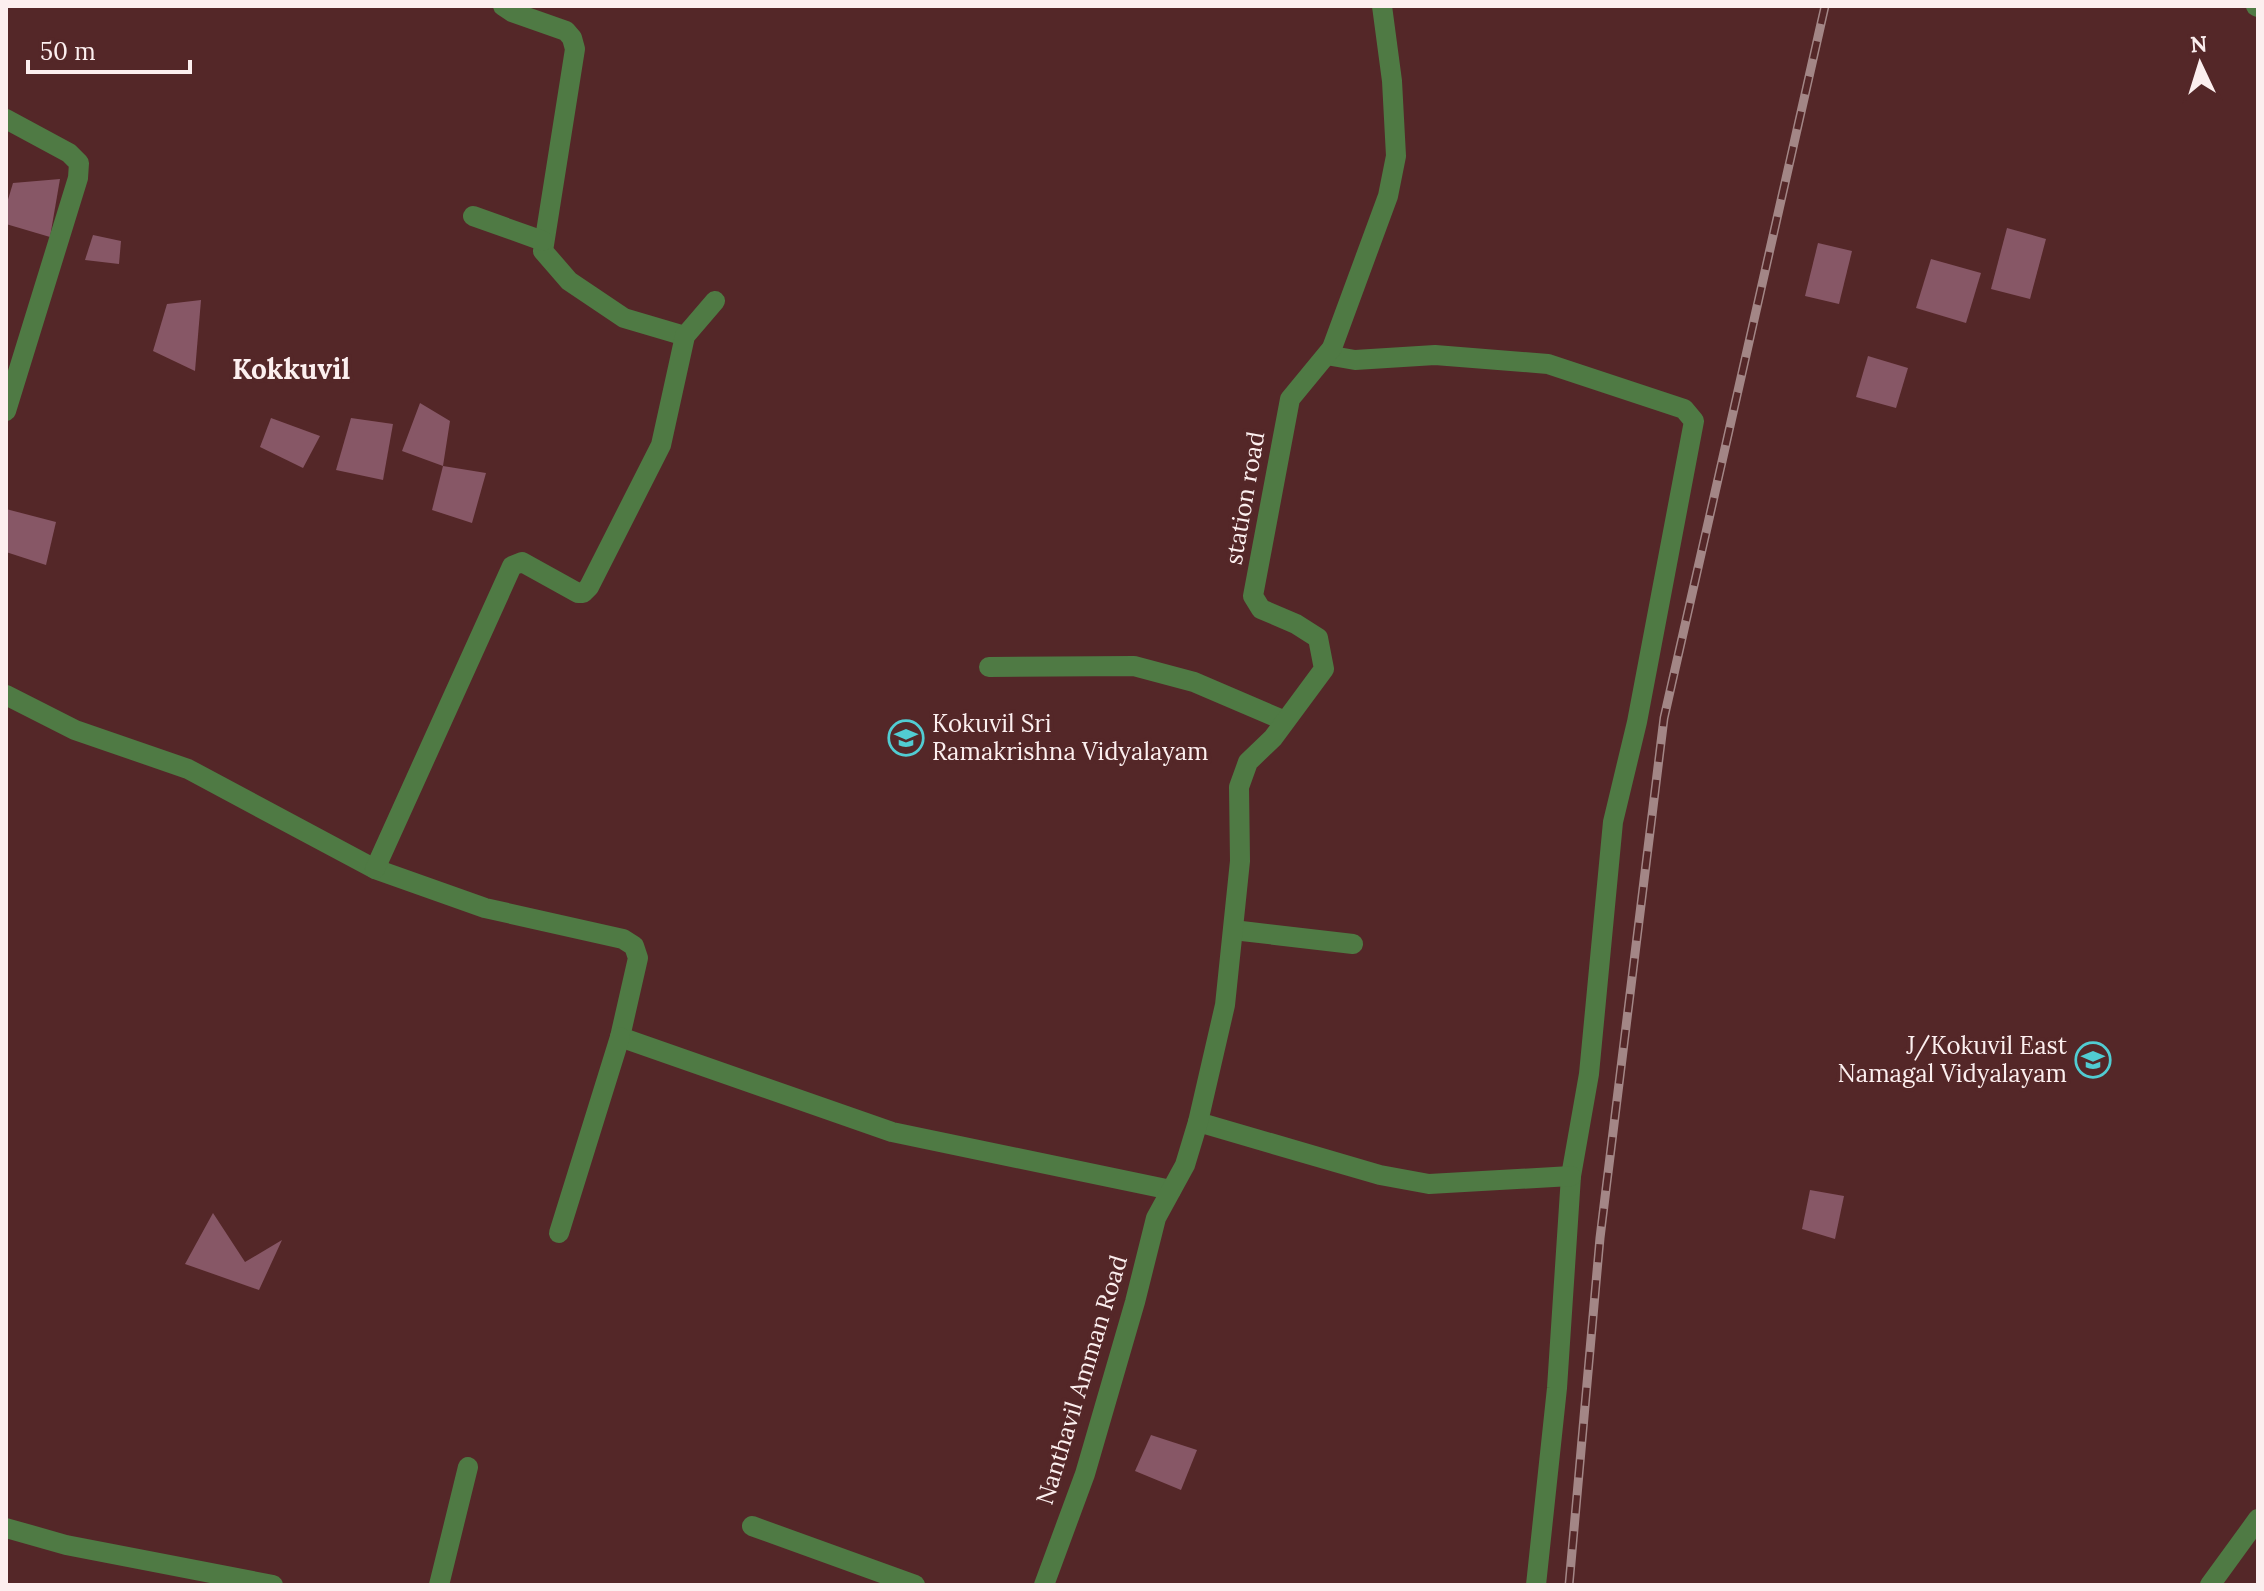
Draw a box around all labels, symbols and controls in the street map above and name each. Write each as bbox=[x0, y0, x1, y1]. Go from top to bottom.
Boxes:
scale bar bbox=[28, 24, 190, 74]
north arrow bbox=[2160, 24, 2240, 104]
text: N bbox=[2189, 29, 2208, 59]
text: 50 m bbox=[40, 36, 96, 67]
district label: Kokkuvil bbox=[232, 351, 350, 387]
street label: station road bbox=[1218, 429, 1271, 567]
place label: Kokuvil Sri Ramakrishna Vidyalayam bbox=[932, 708, 1209, 767]
school or university icon: Kokuvil Sri Ramakrishna Vidyalayam bbox=[887, 719, 925, 757]
place label: J/Kokuvil East Namagal Vidyalayam bbox=[1838, 1030, 2068, 1089]
school or university icon: J/Kokuvil East Namagal Vidyalayam bbox=[2074, 1041, 2112, 1079]
street label: Nanthavil Amman Road bbox=[1029, 1251, 1134, 1508]

